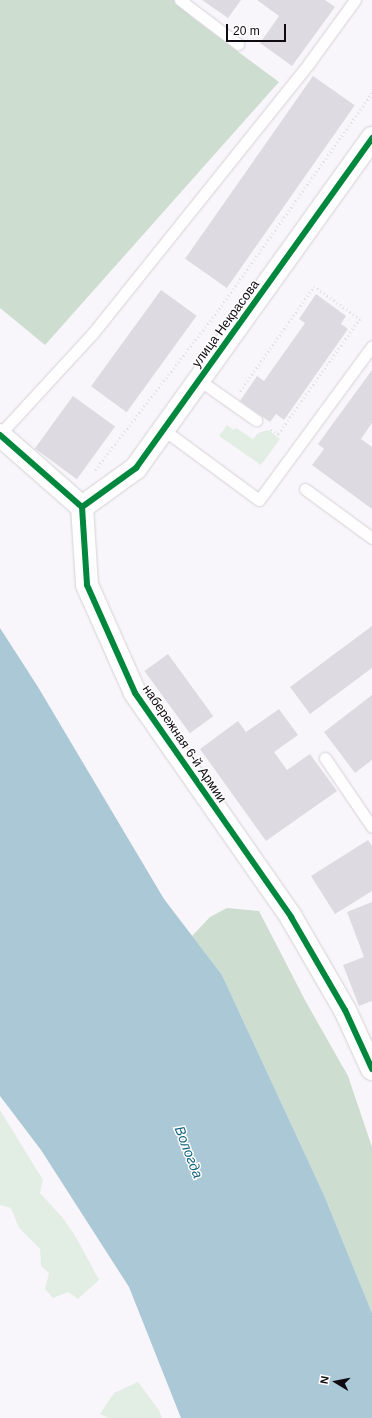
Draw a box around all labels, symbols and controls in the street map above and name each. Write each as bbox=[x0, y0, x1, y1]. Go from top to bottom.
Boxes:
scale bar bbox=[228, 16, 288, 42]
text: 20 m bbox=[233, 24, 260, 38]
street label: улица Некрасова bbox=[189, 277, 263, 371]
street label: набережная 6-й Армии bbox=[139, 682, 229, 806]
water label: Вологда bbox=[171, 1123, 207, 1181]
north arrow bbox=[316, 1362, 356, 1402]
text: N bbox=[318, 1375, 331, 1385]

